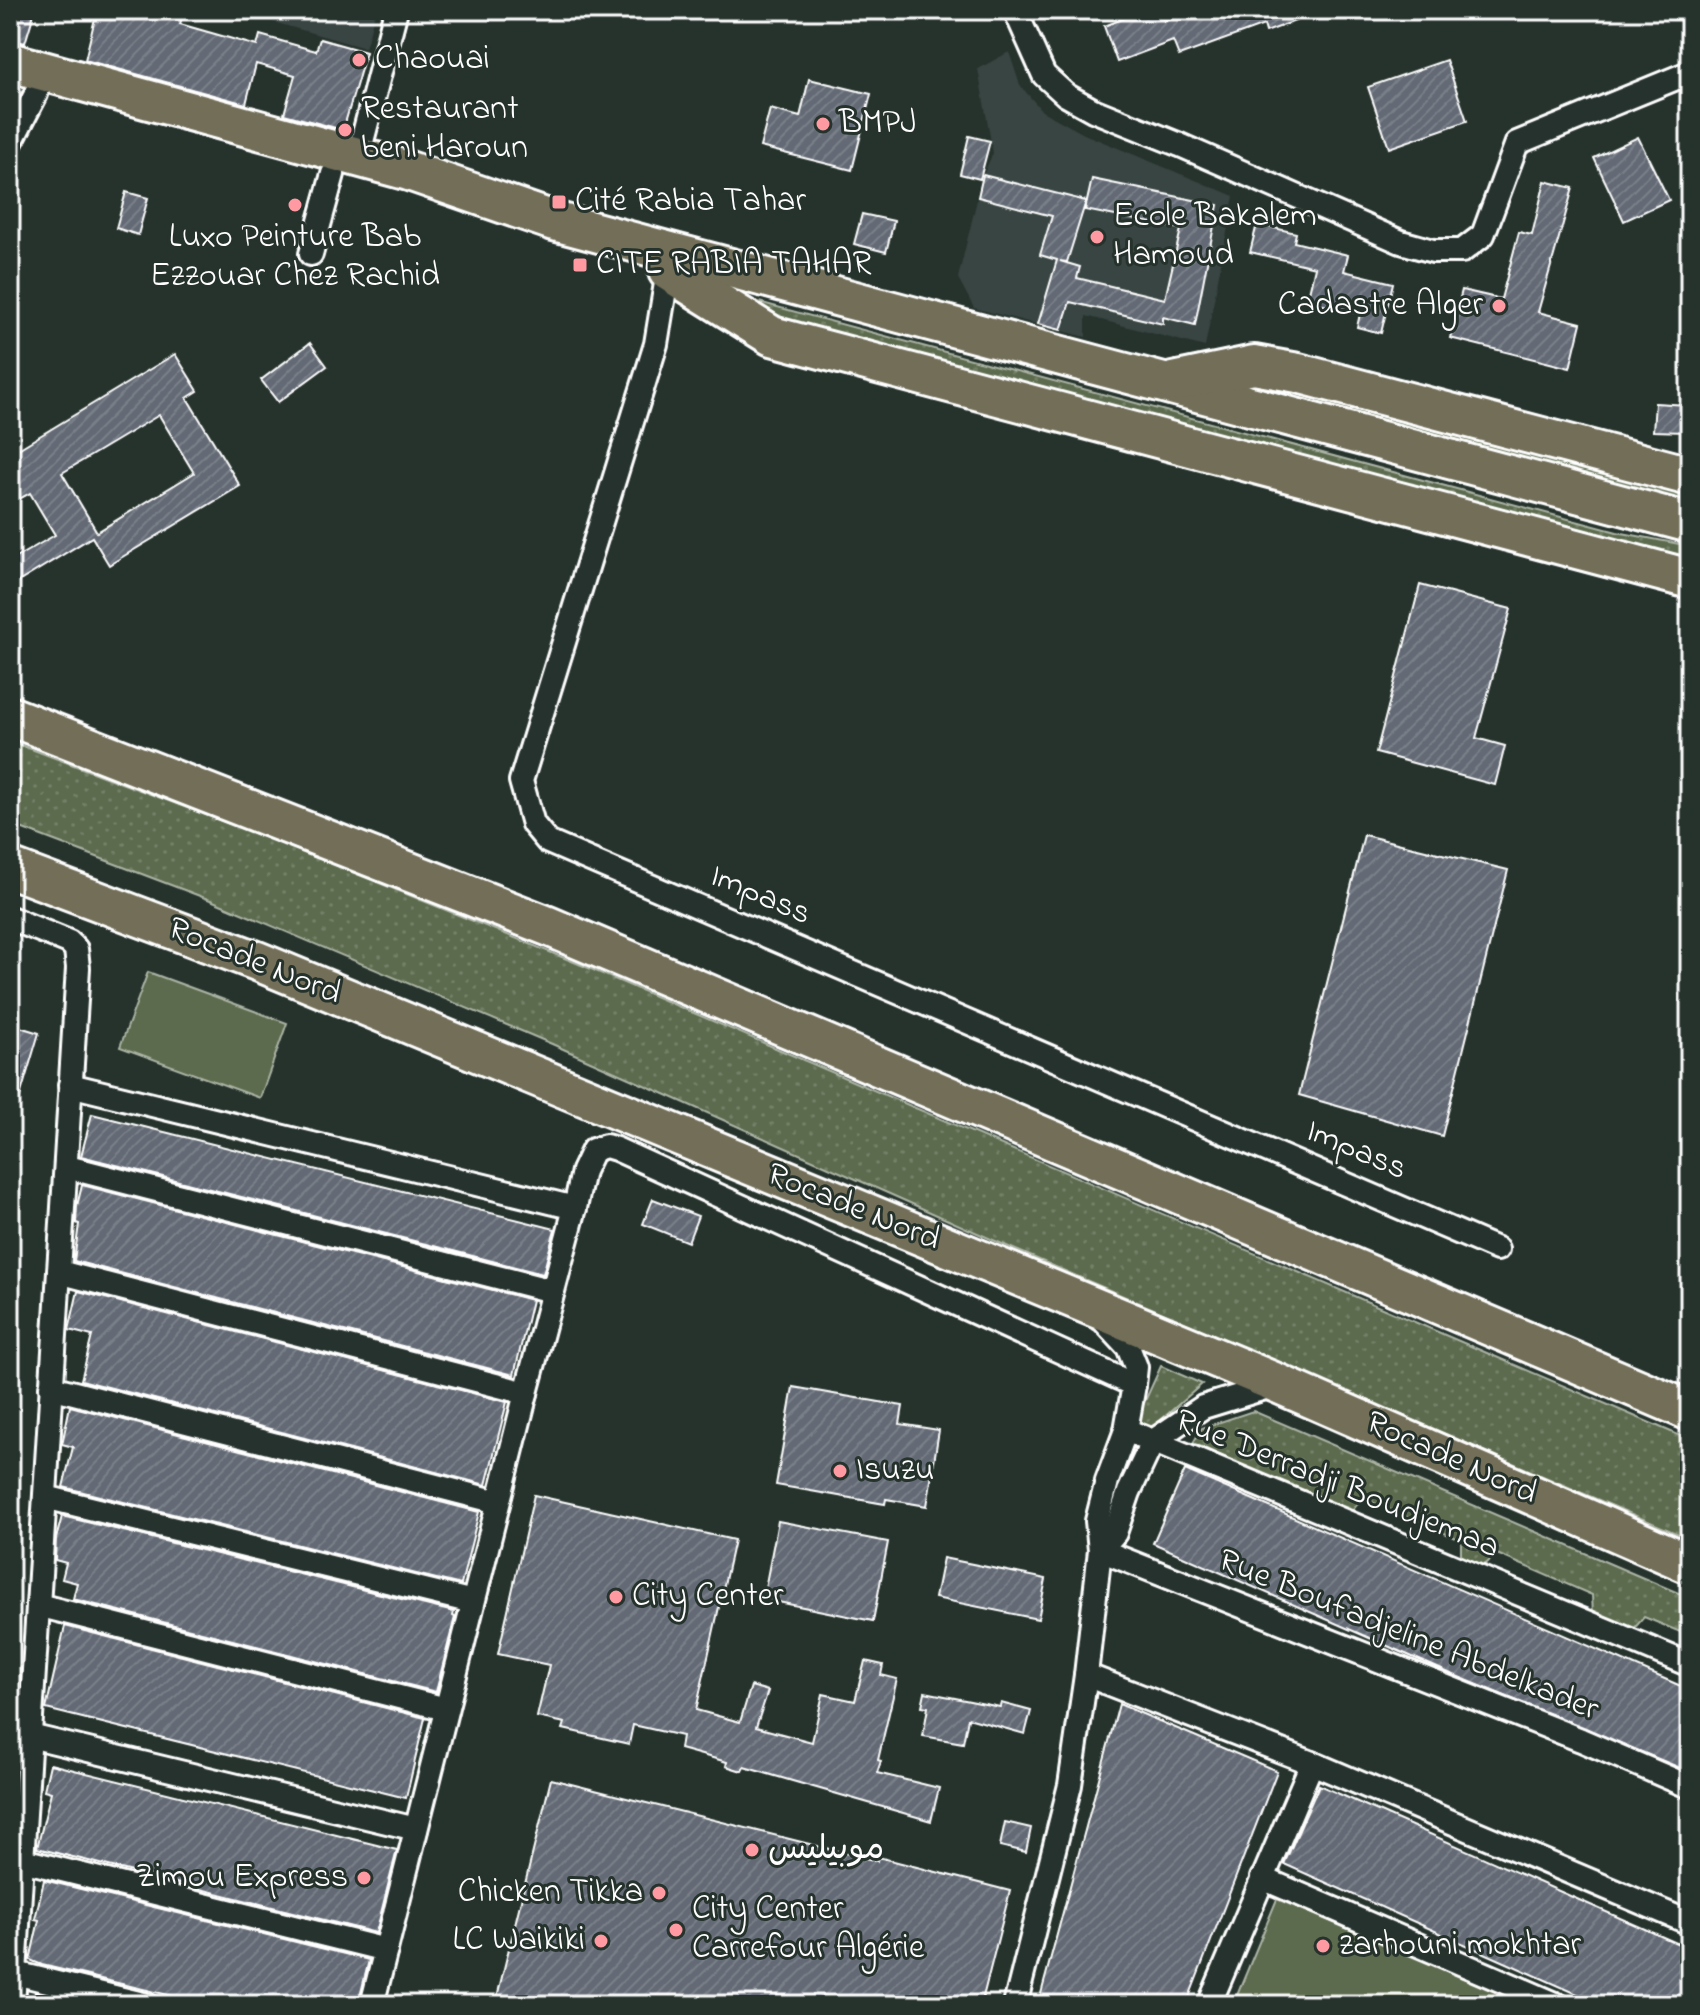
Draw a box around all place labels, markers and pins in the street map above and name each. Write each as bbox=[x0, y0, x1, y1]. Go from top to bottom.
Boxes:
place label: Chaouai bbox=[375, 35, 490, 85]
marker: Chaouai bbox=[350, 51, 368, 69]
place label: Restaurant beni Haroun bbox=[361, 85, 528, 174]
place label: BMPJ bbox=[838, 99, 917, 149]
marker: BMPJ bbox=[814, 115, 832, 133]
marker: Restaurant beni Haroun bbox=[336, 121, 354, 139]
place label: Cité Rabia Tahar bbox=[575, 177, 806, 227]
place label: Ecole Bakalem Hamoud bbox=[1113, 192, 1317, 281]
marker: Cité Rabia Tahar bbox=[550, 193, 568, 211]
marker: Luxo Peinture Bab Ezzouar Chez Rachid bbox=[286, 196, 304, 214]
place label: Luxo Peinture Bab Ezzouar Chez Rachid bbox=[150, 213, 440, 302]
marker: Ecole Bakalem Hamoud bbox=[1088, 228, 1106, 246]
place label: CITE RABIA TAHAR bbox=[596, 240, 871, 290]
marker: CITE RABIA TAHAR bbox=[571, 256, 589, 274]
place label: Cadastre Alger bbox=[1278, 281, 1483, 331]
marker: Cadastre Alger bbox=[1490, 297, 1508, 315]
place label: Isuzu bbox=[856, 1446, 934, 1496]
marker: Isuzu bbox=[831, 1462, 849, 1480]
place label: City Center bbox=[632, 1572, 784, 1622]
marker: City Center bbox=[607, 1588, 625, 1606]
place label: موبيليس bbox=[768, 1825, 884, 1875]
marker: موبيليس bbox=[743, 1841, 761, 1859]
place label: Zimou Express bbox=[136, 1853, 348, 1903]
place label: Chicken Tikka bbox=[458, 1868, 643, 1918]
marker: Zimou Express bbox=[355, 1869, 373, 1887]
marker: Chicken Tikka bbox=[650, 1884, 668, 1902]
place label: City Center Carrefour Algérie bbox=[692, 1885, 925, 1974]
place label: LC Waikiki bbox=[452, 1916, 585, 1966]
marker: City Center Carrefour Algérie bbox=[667, 1921, 685, 1939]
place label: zarhouni mokhtar bbox=[1339, 1921, 1582, 1971]
marker: LC Waikiki bbox=[592, 1932, 610, 1950]
marker: zarhouni mokhtar bbox=[1314, 1937, 1332, 1955]

